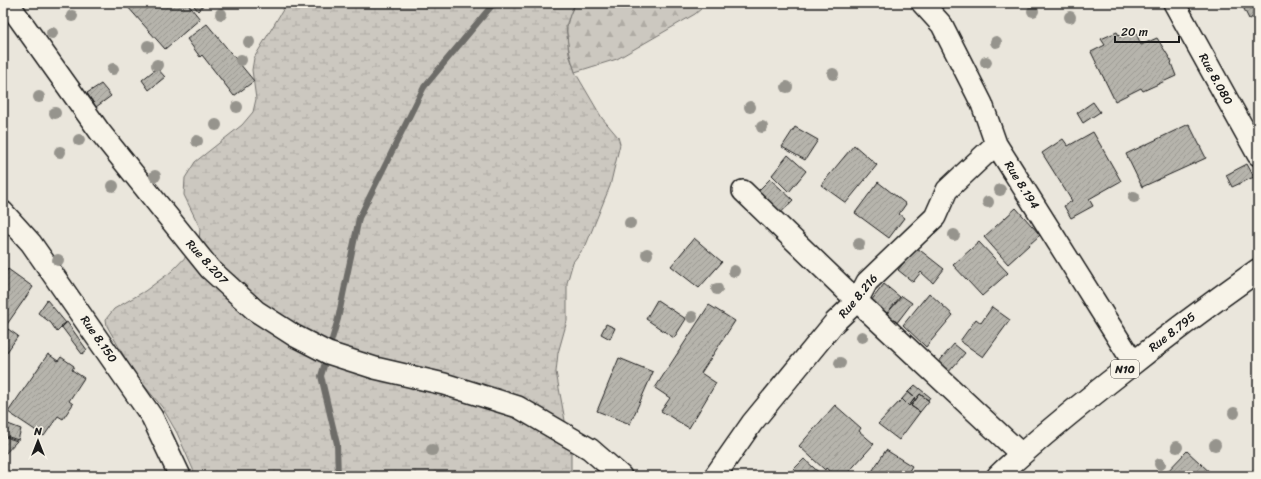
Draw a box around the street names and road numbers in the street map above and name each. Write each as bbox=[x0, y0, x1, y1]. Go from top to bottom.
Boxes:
street label: Rue 8.080 bbox=[1193, 49, 1239, 109]
street label: Rue 8.194 bbox=[998, 156, 1046, 214]
street label: Rue 8.207 bbox=[180, 234, 234, 291]
street label: Rue 8.216 bbox=[833, 269, 883, 323]
street label: Rue 8.795 bbox=[1143, 306, 1201, 358]
street label: Rue 8.150 bbox=[75, 311, 124, 368]
road number: N10 bbox=[1111, 360, 1139, 378]

